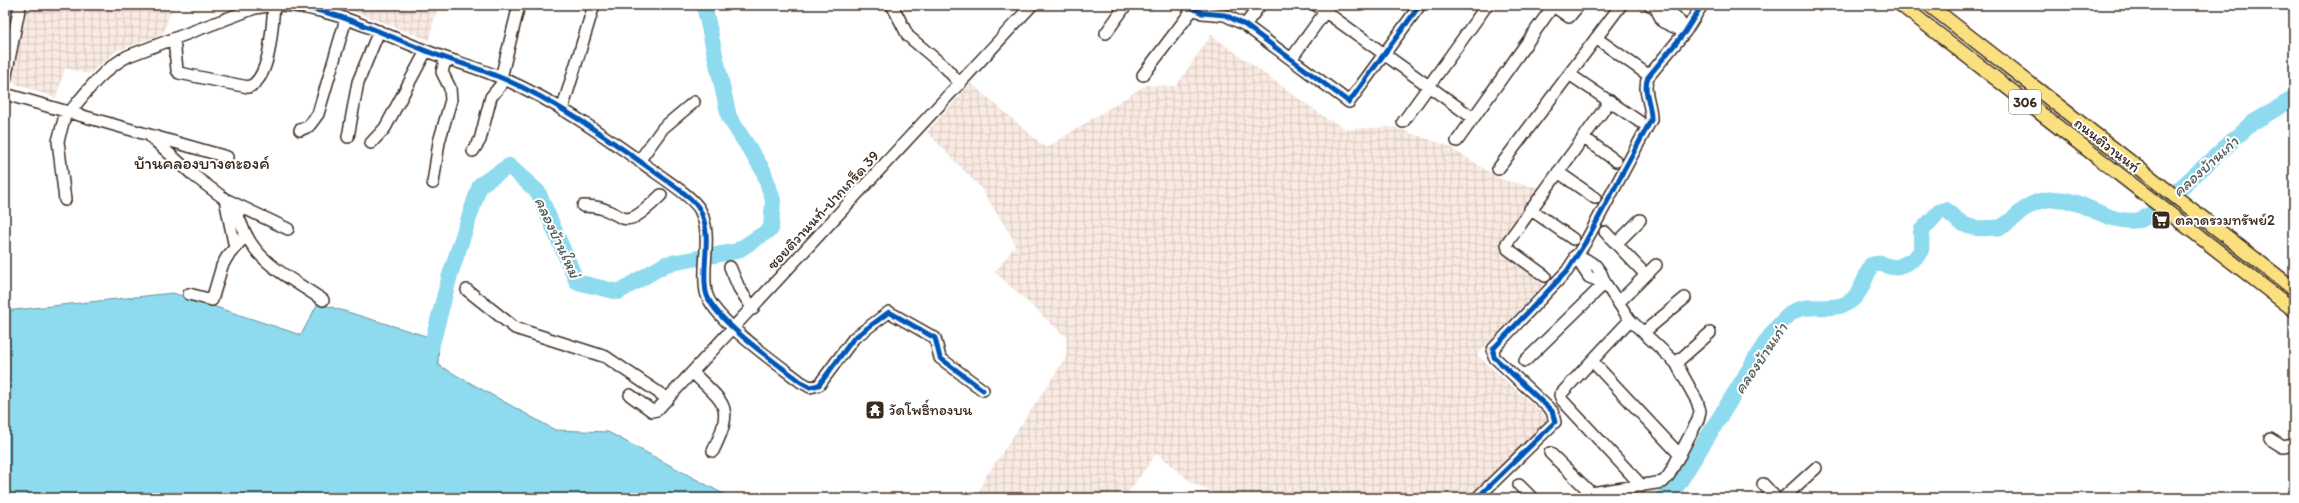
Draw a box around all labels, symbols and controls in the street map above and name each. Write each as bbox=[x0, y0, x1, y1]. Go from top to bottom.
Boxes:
road number: 306 bbox=[2009, 90, 2041, 114]
street label: ถนนติวานนท์ bbox=[2070, 114, 2144, 176]
water label: คลองบ้านเก่า bbox=[2169, 132, 2242, 201]
street label: ซอยติวานนท์-ปากเกร็ด 39 bbox=[763, 147, 883, 273]
district label: บ้านคลองบางตะองค์ bbox=[134, 153, 270, 173]
water label: คลองบ้านใหม่ bbox=[531, 194, 585, 283]
supermarket icon: ตลาดรวมทรัพย์2 bbox=[2150, 209, 2172, 231]
place label: ตลาดรวมทรัพย์2 bbox=[2175, 211, 2275, 229]
water label: คลองบ้านเก่า bbox=[1730, 319, 1791, 398]
temple icon: วัดโพธิ์ทองบน bbox=[864, 399, 886, 421]
place label: วัดโพธิ์ทองบน bbox=[889, 399, 973, 419]

